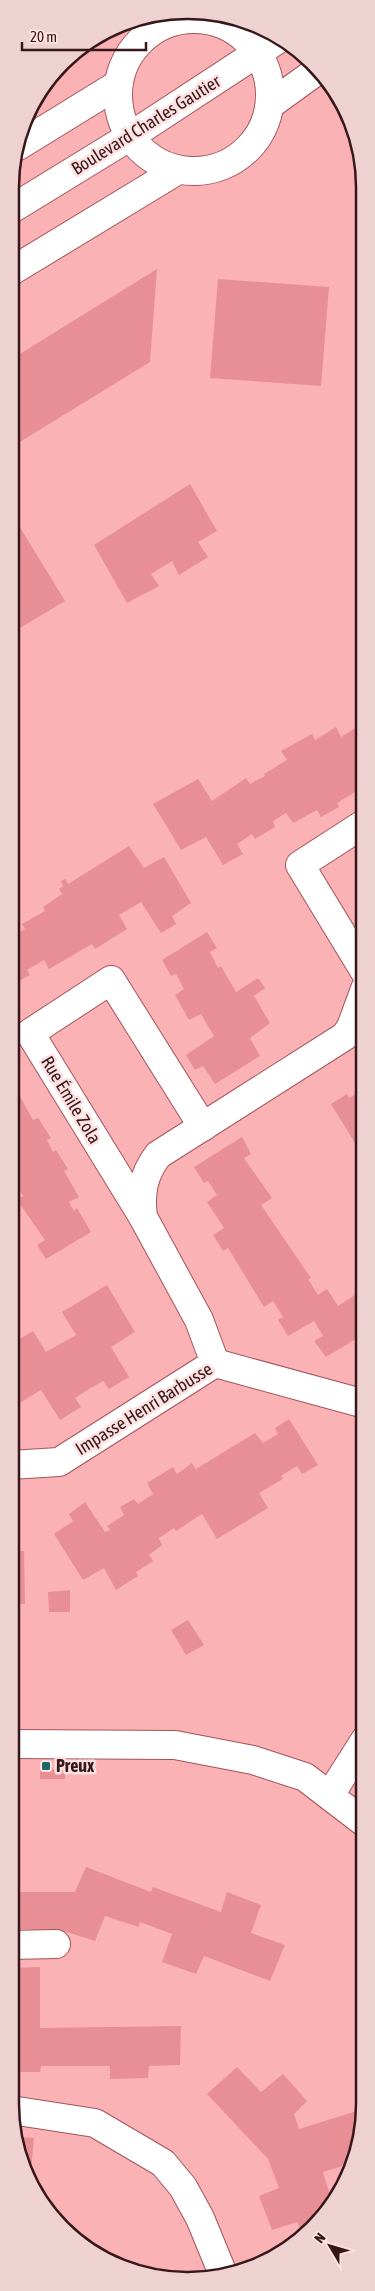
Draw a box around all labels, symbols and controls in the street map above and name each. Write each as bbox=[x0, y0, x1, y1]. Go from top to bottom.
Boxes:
scale bar bbox=[22, 20, 146, 52]
text: 20 m bbox=[30, 28, 57, 45]
street label: Boulevard Charles Gautier bbox=[67, 70, 225, 179]
street label: Rue Émile Zola bbox=[37, 1052, 106, 1147]
street label: Impasse Henri Barbusse bbox=[71, 1358, 216, 1459]
place label: Preux bbox=[56, 1755, 95, 1776]
marker: Preux bbox=[40, 1760, 52, 1772]
north arrow bbox=[305, 2221, 355, 2271]
text: N bbox=[311, 2230, 329, 2246]

